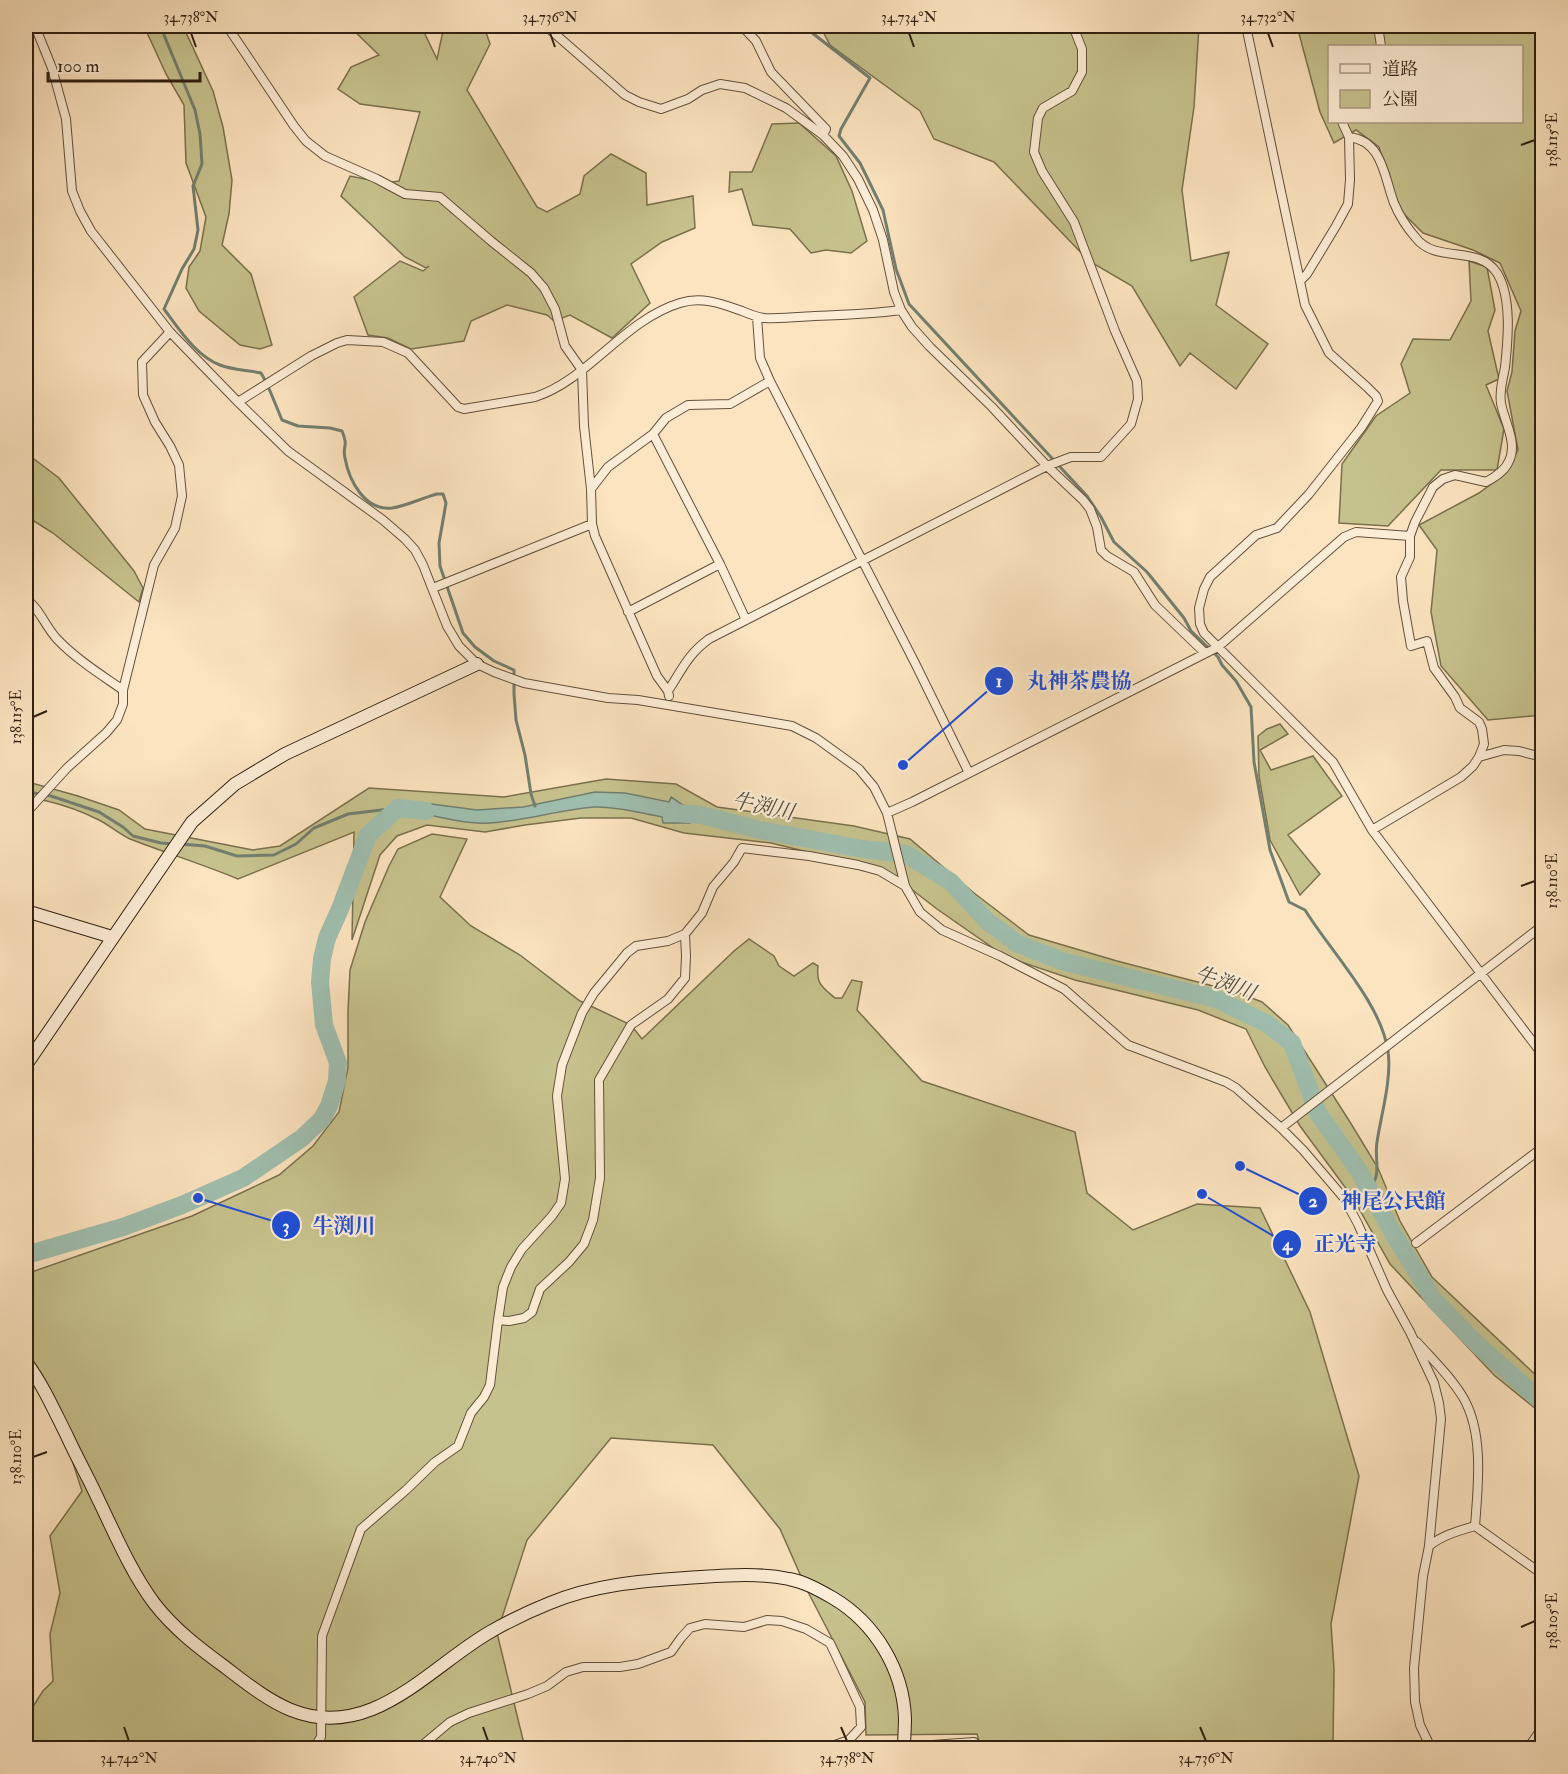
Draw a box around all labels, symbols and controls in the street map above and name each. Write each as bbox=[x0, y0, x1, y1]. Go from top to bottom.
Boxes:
text: 34.738°N bbox=[164, 8, 219, 27]
text: 34.736°N bbox=[522, 8, 578, 27]
text: 34.734°N bbox=[881, 8, 937, 27]
text: 34.732°N bbox=[1240, 8, 1296, 27]
scale bar bbox=[48, 45, 200, 83]
legend bbox=[1328, 45, 1523, 123]
text: 100 m bbox=[57, 55, 100, 78]
text: 道路 bbox=[1382, 58, 1418, 81]
text: 公園 bbox=[1382, 88, 1418, 111]
text: 138.115°E bbox=[1543, 113, 1562, 167]
callout: 丸神茶農協 bbox=[984, 661, 1143, 700]
text: 丸神茶農協 bbox=[1027, 668, 1132, 695]
text: 1 bbox=[996, 670, 1002, 693]
text: 138.115°E bbox=[7, 690, 26, 744]
water label: 牛渕川 bbox=[729, 787, 798, 827]
text: 138.110°E bbox=[1543, 853, 1562, 909]
water label: 牛渕川 bbox=[1191, 960, 1261, 1008]
callout: 神尾公民館 bbox=[1298, 1181, 1457, 1220]
text: 神尾公民館 bbox=[1341, 1188, 1446, 1215]
text: 2 bbox=[1308, 1190, 1318, 1213]
callout: 牛渕川 bbox=[271, 1206, 388, 1245]
text: 牛渕川 bbox=[313, 1213, 376, 1240]
text: 3 bbox=[283, 1215, 290, 1238]
callout: 正光寺 bbox=[1272, 1225, 1389, 1264]
text: 正光寺 bbox=[1314, 1231, 1377, 1258]
text: 4 bbox=[1281, 1233, 1293, 1256]
text: 138.110°E bbox=[7, 1429, 26, 1485]
text: 138.105°E bbox=[1543, 1592, 1562, 1649]
text: 34.742°N bbox=[100, 1749, 158, 1768]
text: 34.740°N bbox=[459, 1749, 517, 1768]
text: 34.738°N bbox=[820, 1749, 875, 1768]
text: 34.736°N bbox=[1178, 1749, 1234, 1768]

